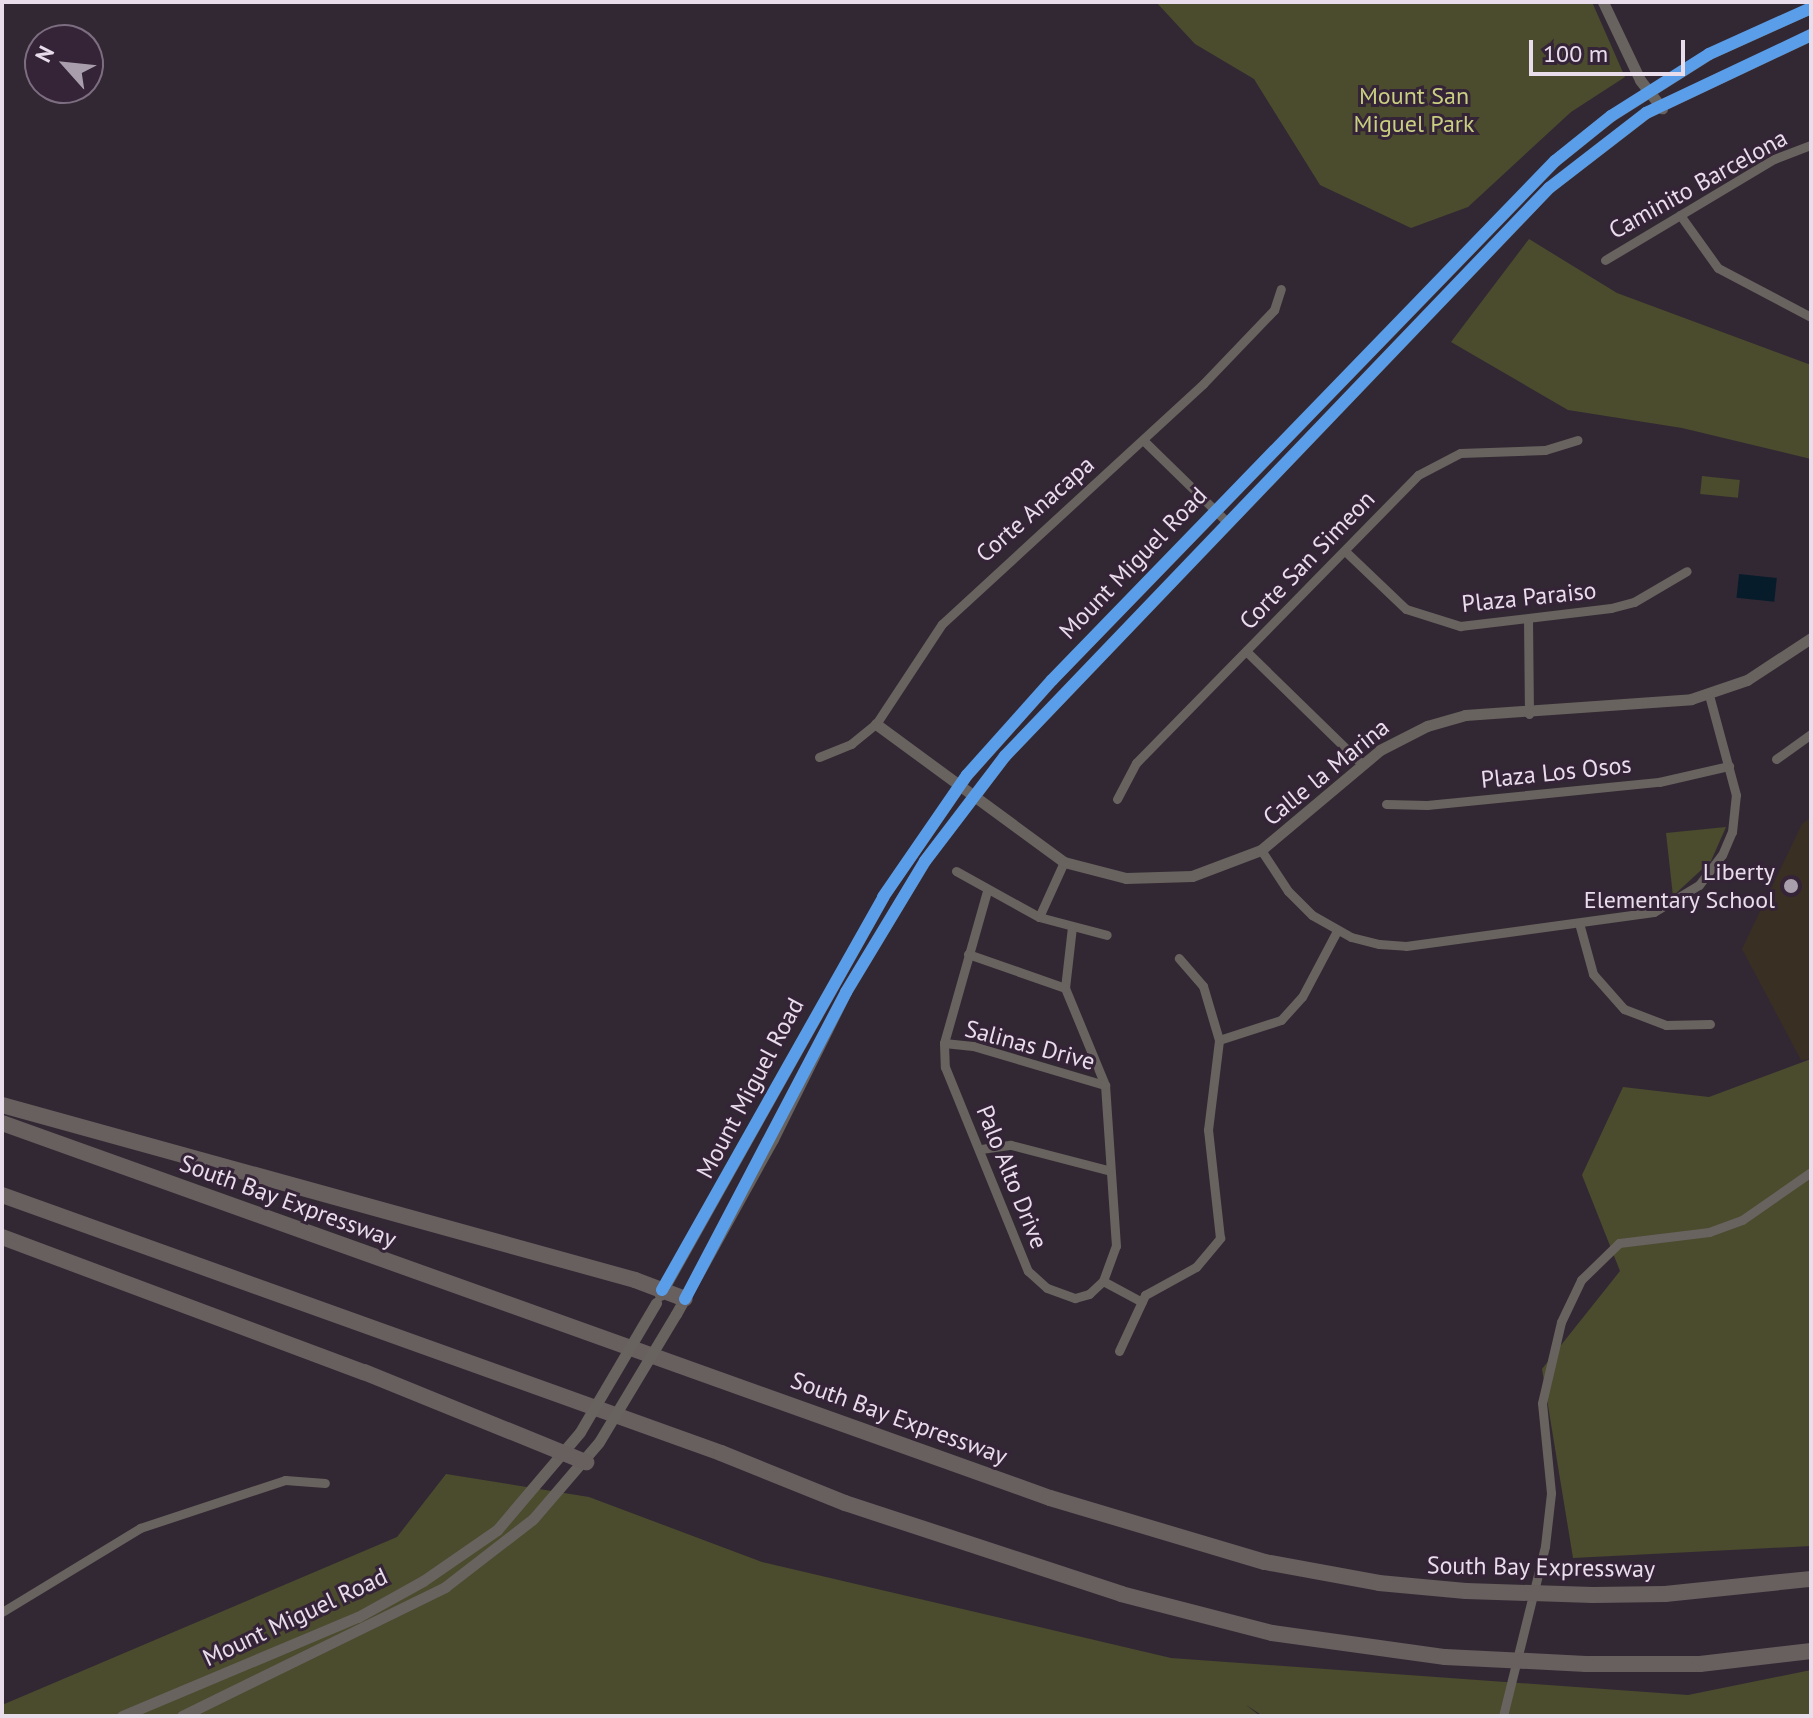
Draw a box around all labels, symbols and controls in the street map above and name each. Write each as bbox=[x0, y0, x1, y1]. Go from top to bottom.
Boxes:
north arrow bbox=[24, 24, 104, 104]
scale bar bbox=[1533, 24, 1689, 74]
text: 100 m bbox=[1543, 38, 1608, 69]
text: N bbox=[29, 41, 60, 67]
park label: Mount San Miguel Park bbox=[1354, 82, 1474, 138]
street label: Caminito Barcelona bbox=[1604, 123, 1792, 245]
street label: Corte Anacapa bbox=[970, 450, 1100, 568]
street label: Mount Miguel Road bbox=[1053, 481, 1213, 645]
street label: Corte San Simeon bbox=[1233, 485, 1381, 635]
street label: Plaza Paraiso bbox=[1460, 576, 1598, 618]
street label: Calle la Marina bbox=[1257, 712, 1395, 832]
street label: Plaza Los Osos bbox=[1479, 750, 1633, 794]
place label: Liberty Elementary School bbox=[1583, 858, 1775, 914]
marker: Liberty Elementary School bbox=[1782, 877, 1800, 895]
street label: Mount Miguel Road bbox=[690, 993, 810, 1183]
street label: Salinas Drive bbox=[962, 1014, 1098, 1076]
street label: Palo Alto Drive bbox=[970, 1101, 1054, 1253]
street label: South Bay Expressway bbox=[175, 1148, 401, 1254]
street label: South Bay Expressway bbox=[786, 1365, 1012, 1471]
street label: South Bay Expressway bbox=[1426, 1551, 1656, 1583]
street label: Mount Miguel Road bbox=[198, 1562, 392, 1672]

